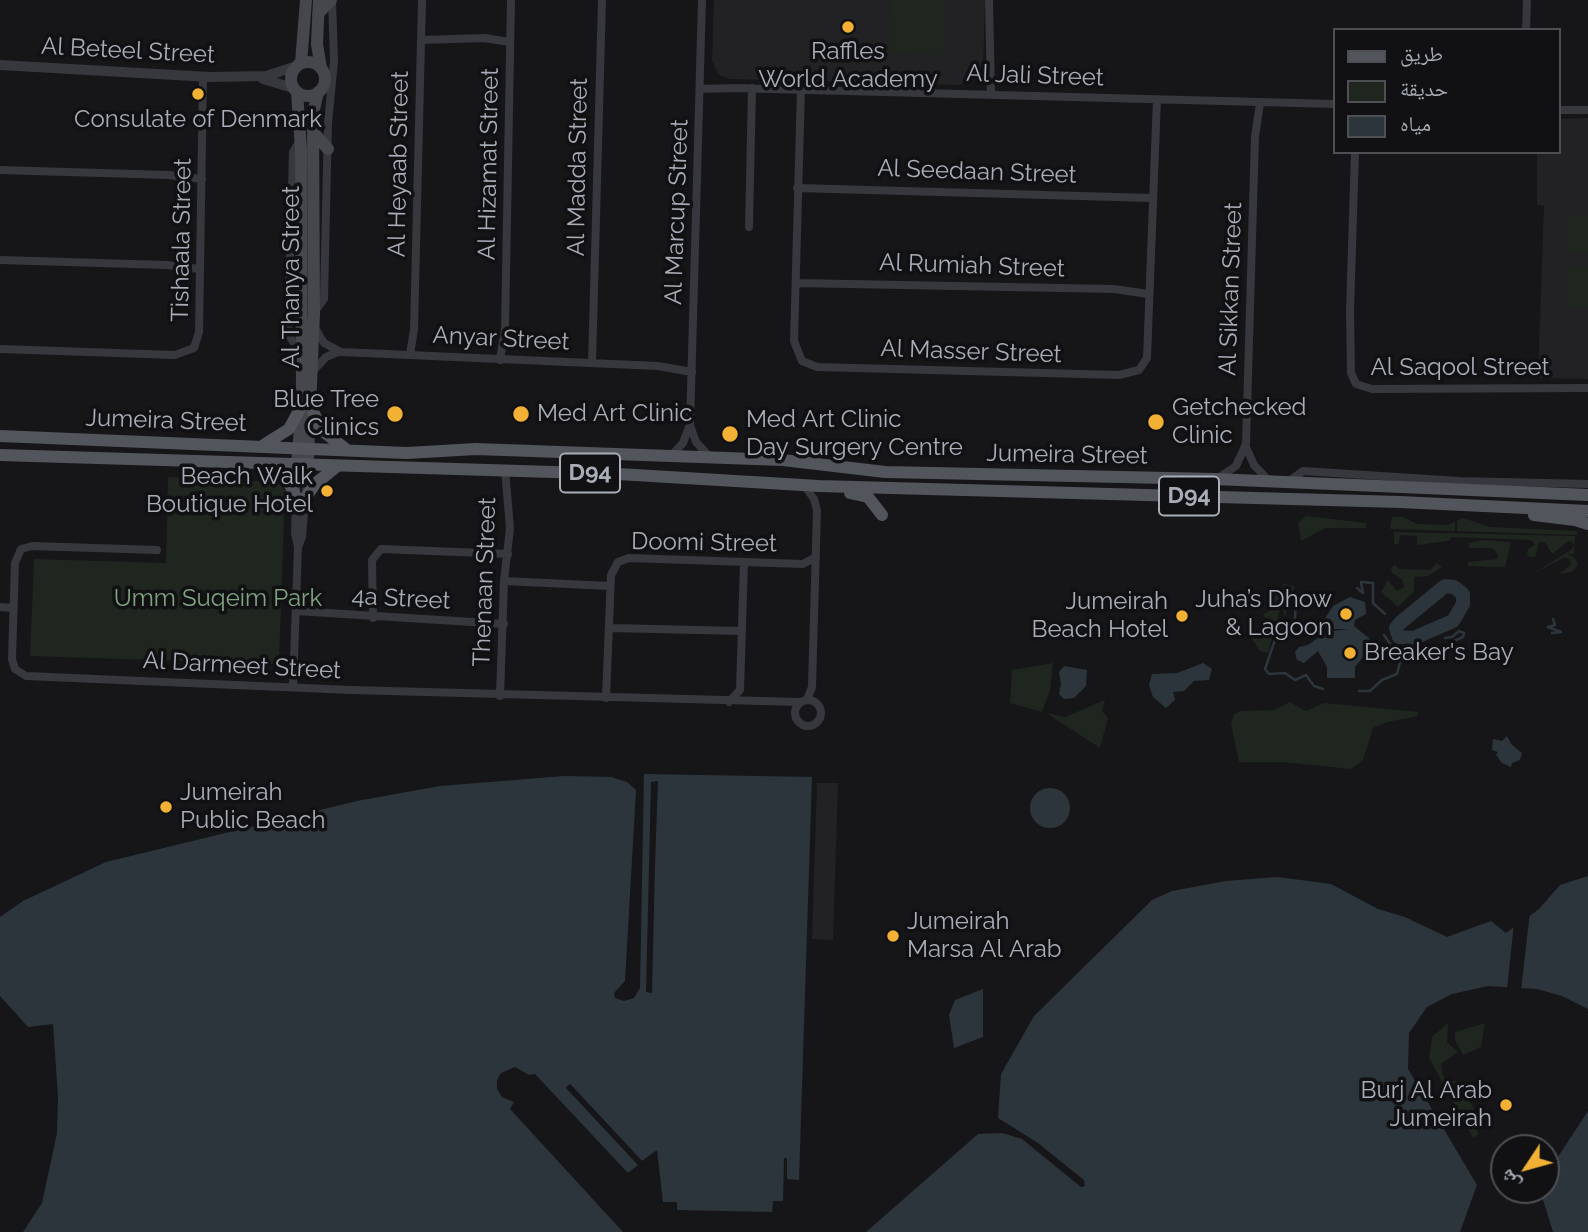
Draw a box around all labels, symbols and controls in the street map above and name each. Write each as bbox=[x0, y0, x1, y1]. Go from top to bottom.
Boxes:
marker: Raffles World Academy bbox=[840, 19, 856, 35]
legend bbox=[1332, 28, 1560, 154]
street label: Al Beteel Street bbox=[40, 32, 216, 70]
place label: Raffles World Academy bbox=[758, 38, 938, 94]
text: طريق bbox=[1400, 41, 1443, 66]
street label: Al Jali Street bbox=[966, 59, 1104, 93]
street label: Al Hizamat Street bbox=[473, 68, 505, 260]
street label: Al Heyaab Street bbox=[383, 71, 415, 257]
text: حديقة bbox=[1400, 76, 1448, 101]
street label: Al Madda Street bbox=[562, 78, 594, 256]
marker: Consulate of Denmark bbox=[190, 86, 206, 102]
place label: Consulate of Denmark bbox=[74, 106, 322, 134]
text: مياه bbox=[1400, 111, 1431, 136]
street label: Al Marcup Street bbox=[659, 119, 695, 305]
street label: Al Seedaan Street bbox=[877, 154, 1077, 190]
street label: Tishaala Street bbox=[166, 158, 198, 322]
street label: Al Thanya Street bbox=[278, 186, 306, 368]
street label: Al Sikkan Street bbox=[1214, 202, 1248, 376]
street label: Al Rumiah Street bbox=[879, 248, 1065, 284]
street label: Anyar Street bbox=[432, 321, 570, 357]
street label: Al Masser Street bbox=[880, 334, 1062, 370]
street label: Al Saqool Street bbox=[1370, 354, 1550, 382]
place label: Blue Tree Clinics bbox=[273, 386, 379, 442]
place label: Getchecked Clinic bbox=[1172, 394, 1307, 450]
place label: Med Art Clinic bbox=[537, 400, 692, 428]
street label: Jumeira Street bbox=[85, 404, 247, 438]
marker: Blue Tree Clinics bbox=[385, 404, 405, 424]
marker: Med Art Clinic bbox=[511, 404, 531, 424]
place label: Med Art Clinic Day Surgery Centre bbox=[746, 406, 963, 462]
marker: Getchecked Clinic bbox=[1146, 412, 1166, 432]
marker: Med Art Clinic Day Surgery Centre bbox=[720, 424, 740, 444]
street label: Jumeira Street bbox=[986, 439, 1148, 471]
road number: D94 bbox=[560, 453, 620, 492]
place label: Beach Walk Boutique Hotel bbox=[146, 463, 313, 519]
road number: D94 bbox=[1159, 476, 1219, 516]
marker: Beach Walk Boutique Hotel bbox=[319, 483, 335, 499]
street label: Thenaan Street bbox=[468, 497, 502, 667]
street label: Doomi Street bbox=[631, 527, 777, 559]
street label: 4a Street bbox=[351, 582, 451, 616]
park label: Umm Suqeim Park bbox=[114, 585, 322, 613]
place label: Juha’s Dhow & Lagoon bbox=[1195, 586, 1332, 642]
place label: Jumeirah Beach Hotel bbox=[1032, 588, 1168, 644]
marker: Juha’s Dhow & Lagoon bbox=[1338, 606, 1354, 622]
marker: Jumeirah Beach Hotel bbox=[1174, 608, 1190, 624]
place label: Breaker's Bay bbox=[1364, 639, 1514, 667]
marker: Breaker's Bay bbox=[1342, 645, 1358, 661]
street label: Al Darmeet Street bbox=[142, 646, 342, 686]
place label: Jumeirah Public Beach bbox=[180, 779, 325, 835]
marker: Jumeirah Public Beach bbox=[158, 799, 174, 815]
place label: Jumeirah Marsa Al Arab bbox=[907, 908, 1062, 964]
marker: Jumeirah Marsa Al Arab bbox=[885, 928, 901, 944]
place label: Burj Al Arab Jumeirah bbox=[1360, 1077, 1492, 1133]
marker: Burj Al Arab Jumeirah bbox=[1498, 1097, 1514, 1113]
north arrow bbox=[1490, 1134, 1560, 1204]
text: ش bbox=[1495, 1166, 1524, 1195]

